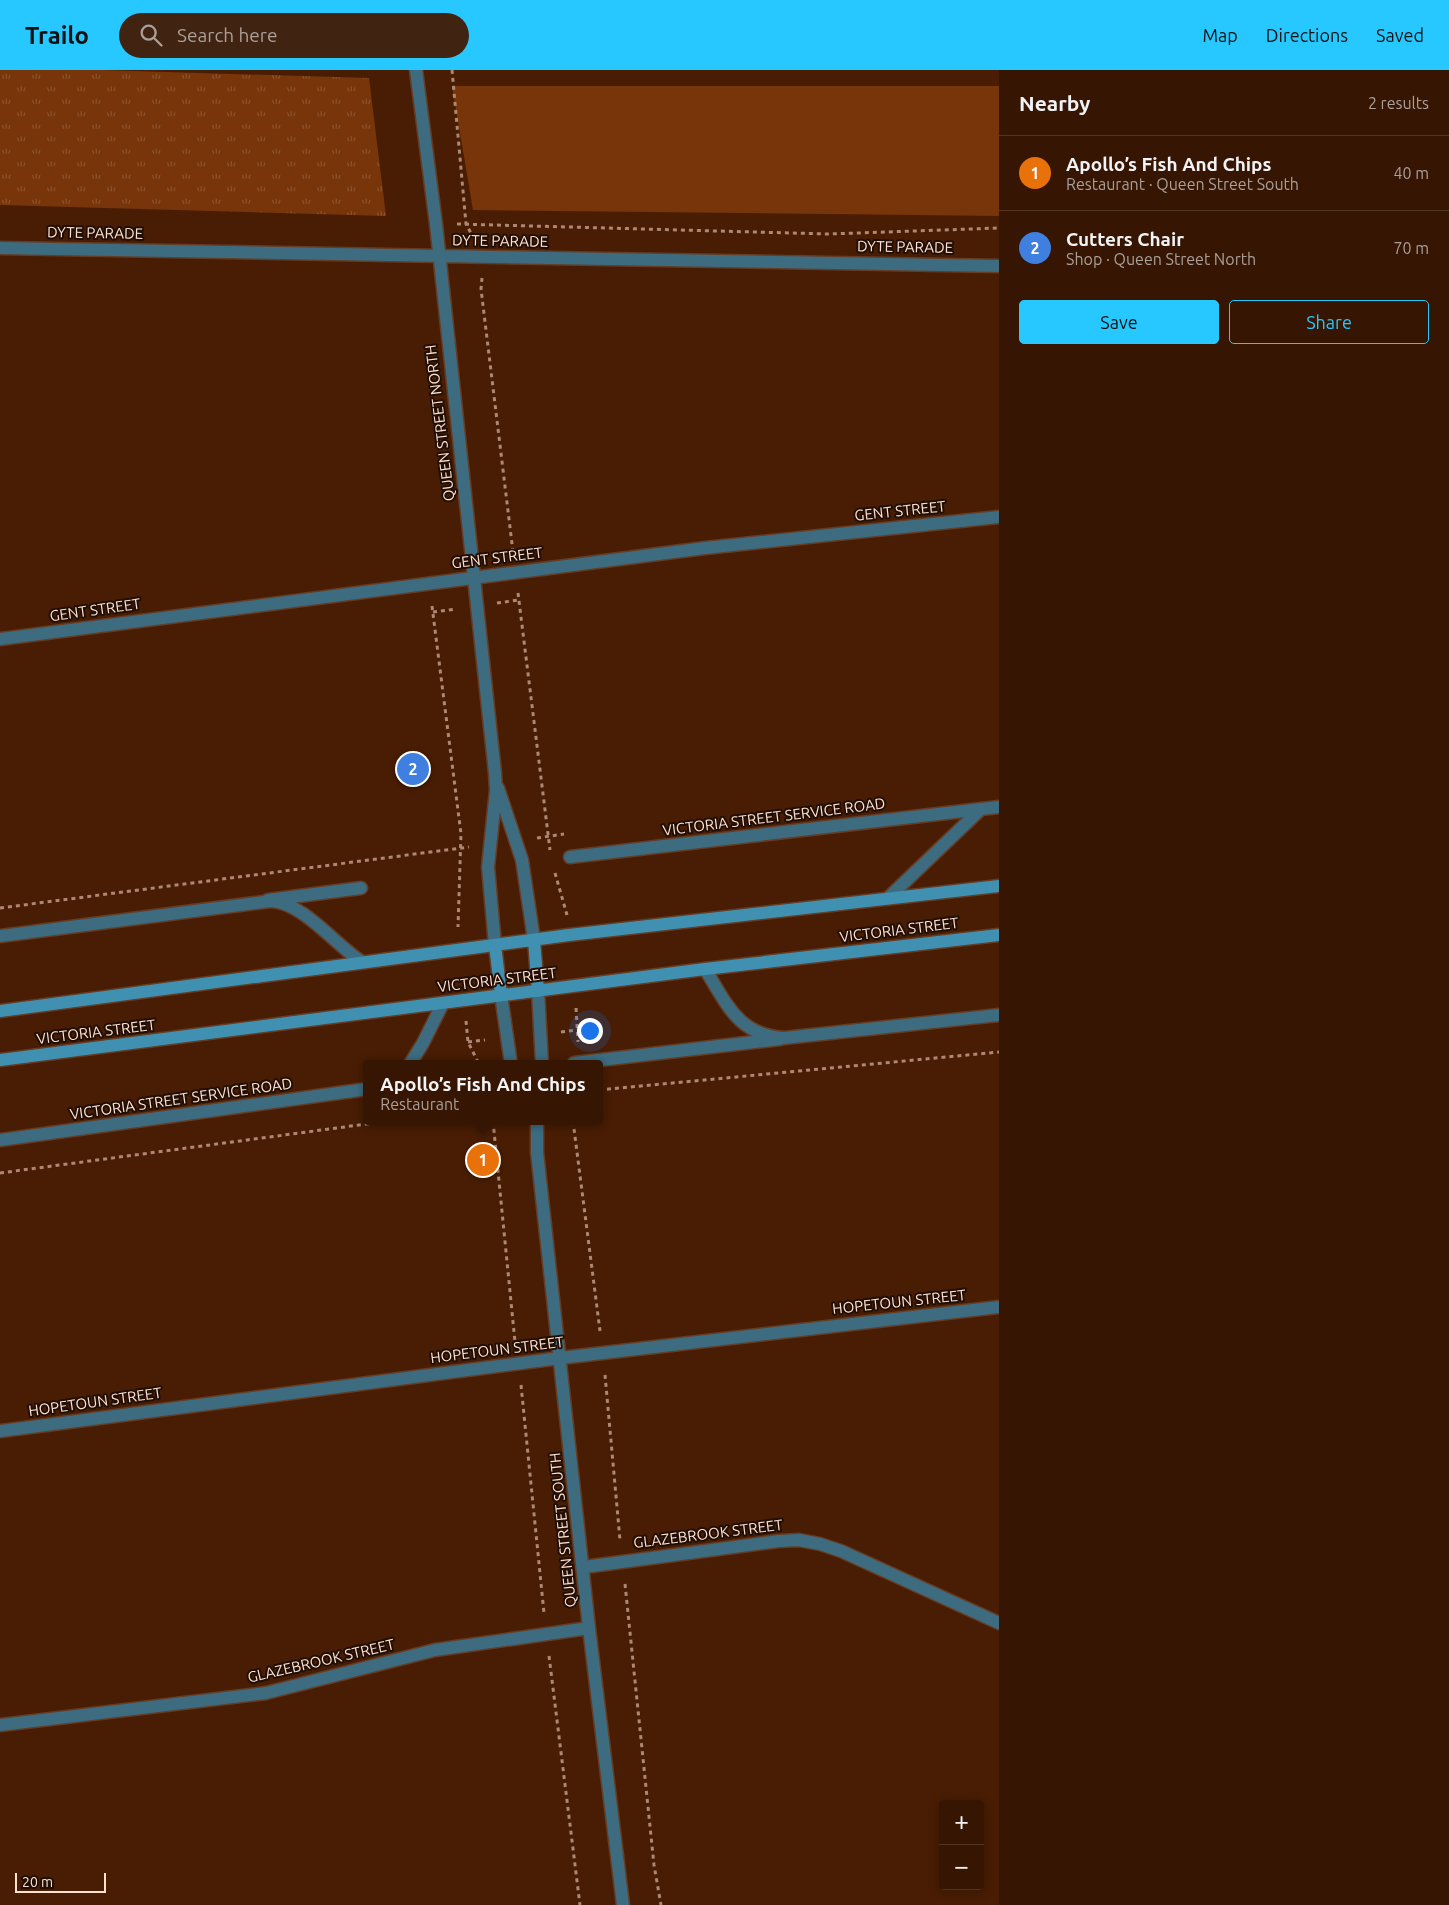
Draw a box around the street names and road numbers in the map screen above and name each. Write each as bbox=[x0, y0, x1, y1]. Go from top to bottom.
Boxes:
street label: DYTE PARADE bbox=[47, 223, 143, 242]
street label: DYTE PARADE bbox=[452, 231, 548, 250]
street label: DYTE PARADE bbox=[857, 237, 953, 256]
street label: QUEEN STREET NORTH bbox=[421, 344, 458, 502]
street label: GENT STREET bbox=[854, 497, 947, 524]
street label: GENT STREET bbox=[450, 543, 544, 572]
street label: GENT STREET bbox=[48, 595, 142, 624]
street label: VICTORIA STREET SERVICE ROAD bbox=[662, 794, 886, 839]
street label: VICTORIA STREET bbox=[839, 914, 960, 945]
street label: VICTORIA STREET bbox=[437, 964, 558, 995]
street label: VICTORIA STREET bbox=[36, 1016, 157, 1047]
street label: VICTORIA STREET SERVICE ROAD bbox=[69, 1074, 293, 1123]
street label: HOPETOUN STREET bbox=[831, 1286, 967, 1317]
street label: HOPETOUN STREET bbox=[429, 1333, 565, 1366]
street label: HOPETOUN STREET bbox=[27, 1384, 163, 1419]
street label: QUEEN STREET SOUTH bbox=[546, 1452, 579, 1608]
street label: GLAZEBROOK STREET bbox=[632, 1516, 784, 1551]
street label: GLAZEBROOK STREET bbox=[246, 1635, 397, 1686]

